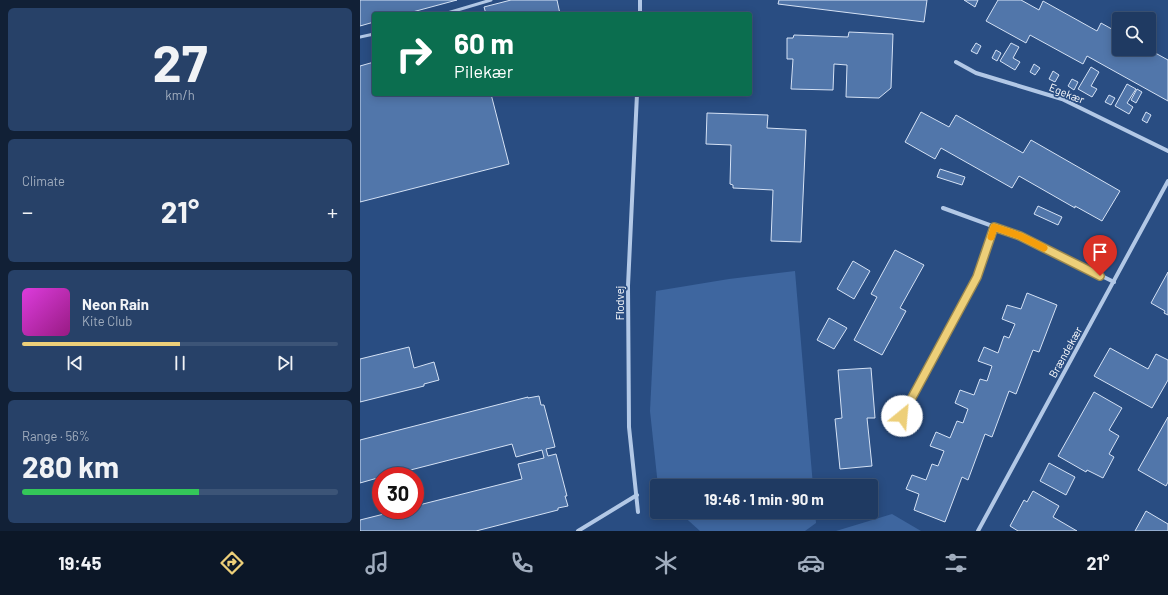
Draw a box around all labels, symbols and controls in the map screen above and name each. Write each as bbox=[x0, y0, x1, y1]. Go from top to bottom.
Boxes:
map controls bbox=[1112, 12, 1156, 56]
button: search bbox=[1112, 12, 1156, 56]
text: 60 m bbox=[454, 26, 514, 60]
icon: right bbox=[388, 28, 440, 80]
text: 27 bbox=[153, 30, 207, 92]
text: Pilekær bbox=[454, 60, 513, 82]
street label: Egekær bbox=[1047, 80, 1087, 106]
text: km/h bbox=[165, 87, 195, 103]
text: Climate bbox=[22, 173, 65, 189]
text: 21° bbox=[161, 193, 199, 229]
text: − bbox=[22, 198, 33, 224]
text: + bbox=[327, 198, 338, 224]
pin bbox=[1083, 235, 1117, 276]
icon: arrive bbox=[1089, 241, 1111, 263]
street label: Flodvej bbox=[613, 286, 626, 320]
text: Neon Rain bbox=[82, 295, 149, 313]
text: Kite Club bbox=[82, 313, 132, 329]
street label: Brændekær bbox=[1046, 324, 1084, 380]
icon: previous bbox=[64, 352, 86, 374]
icon: pause bbox=[169, 352, 191, 374]
icon: next bbox=[274, 352, 296, 374]
position arrow bbox=[881, 395, 923, 437]
text: Range · 56% bbox=[22, 428, 90, 444]
text: 280 km bbox=[22, 448, 119, 484]
speed limit sign: 30 bbox=[372, 467, 424, 519]
text: 19:46 · 1 min · 90 m bbox=[704, 490, 824, 508]
icon: directions bbox=[218, 549, 246, 577]
icon: music bbox=[363, 549, 391, 577]
icon: phone bbox=[508, 549, 536, 577]
icon: climate bbox=[652, 549, 680, 577]
icon: car bbox=[797, 549, 825, 577]
icon: filters bbox=[942, 549, 970, 577]
text: 19:45 bbox=[58, 552, 101, 574]
text: 21° bbox=[1086, 552, 1110, 574]

